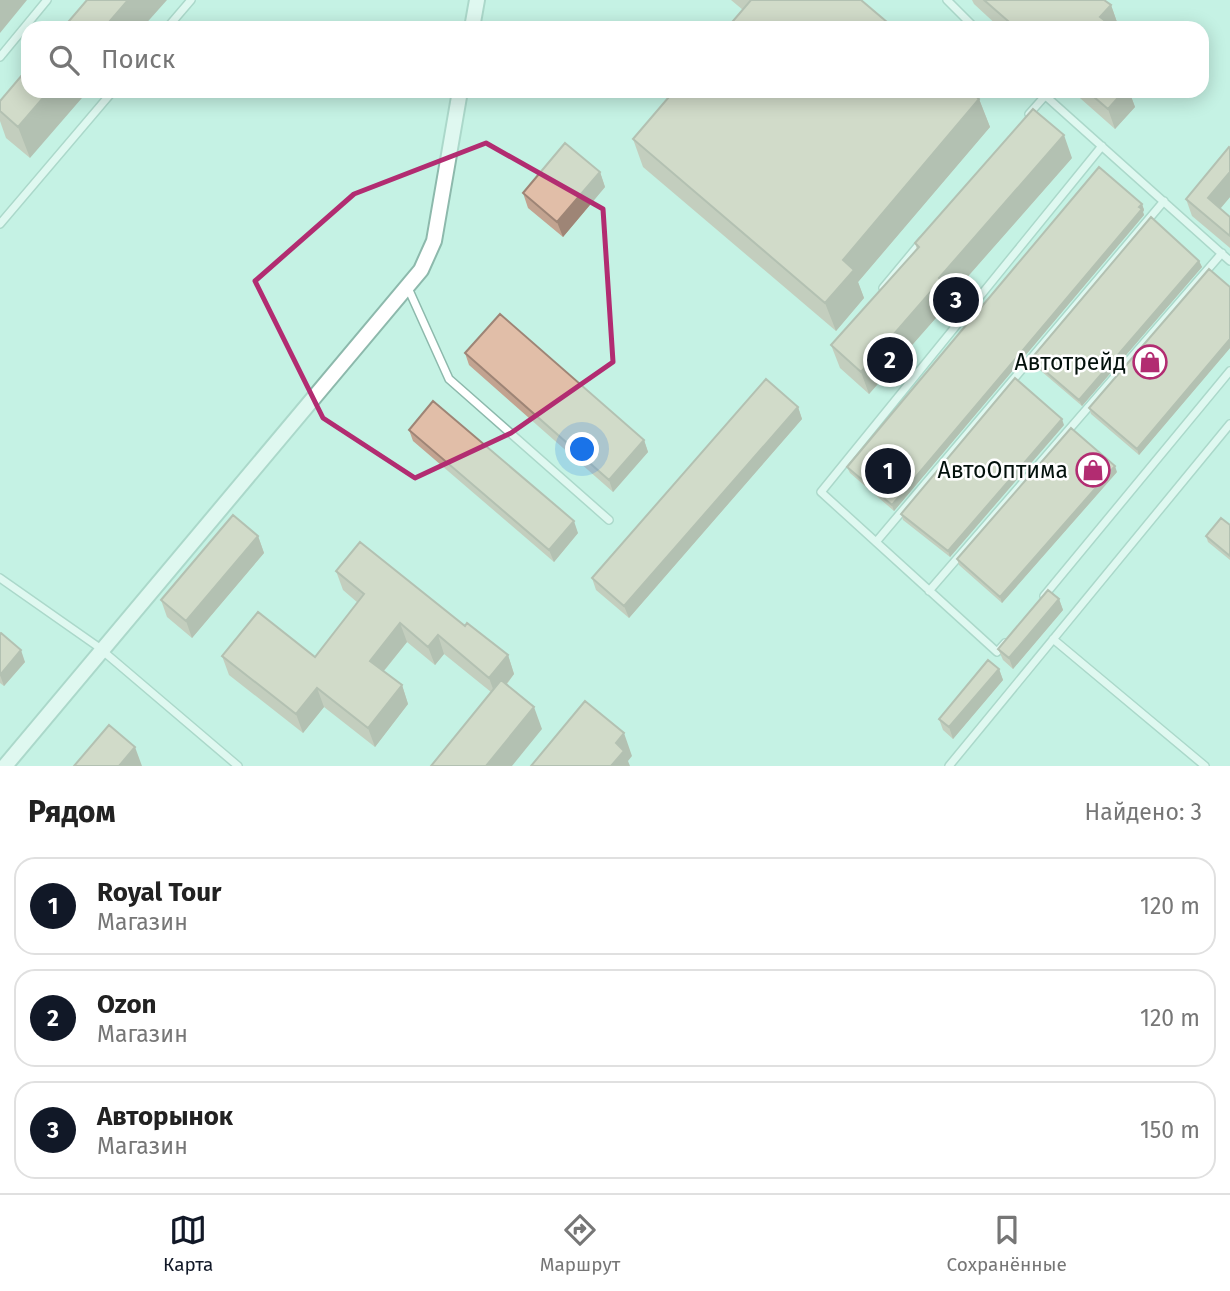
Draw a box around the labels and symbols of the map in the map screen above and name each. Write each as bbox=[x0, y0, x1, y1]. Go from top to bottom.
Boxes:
pin: 3 bbox=[933, 274, 979, 326]
pin: 2 bbox=[867, 334, 913, 386]
shop icon: Автотрейд bbox=[1131, 343, 1169, 381]
place label: Автотрейд bbox=[1014, 348, 1126, 376]
your location bbox=[565, 432, 599, 466]
pin: 1 bbox=[865, 445, 911, 497]
shop icon: АвтоОптима bbox=[1074, 451, 1112, 489]
place label: АвтоОптима bbox=[937, 456, 1068, 484]

